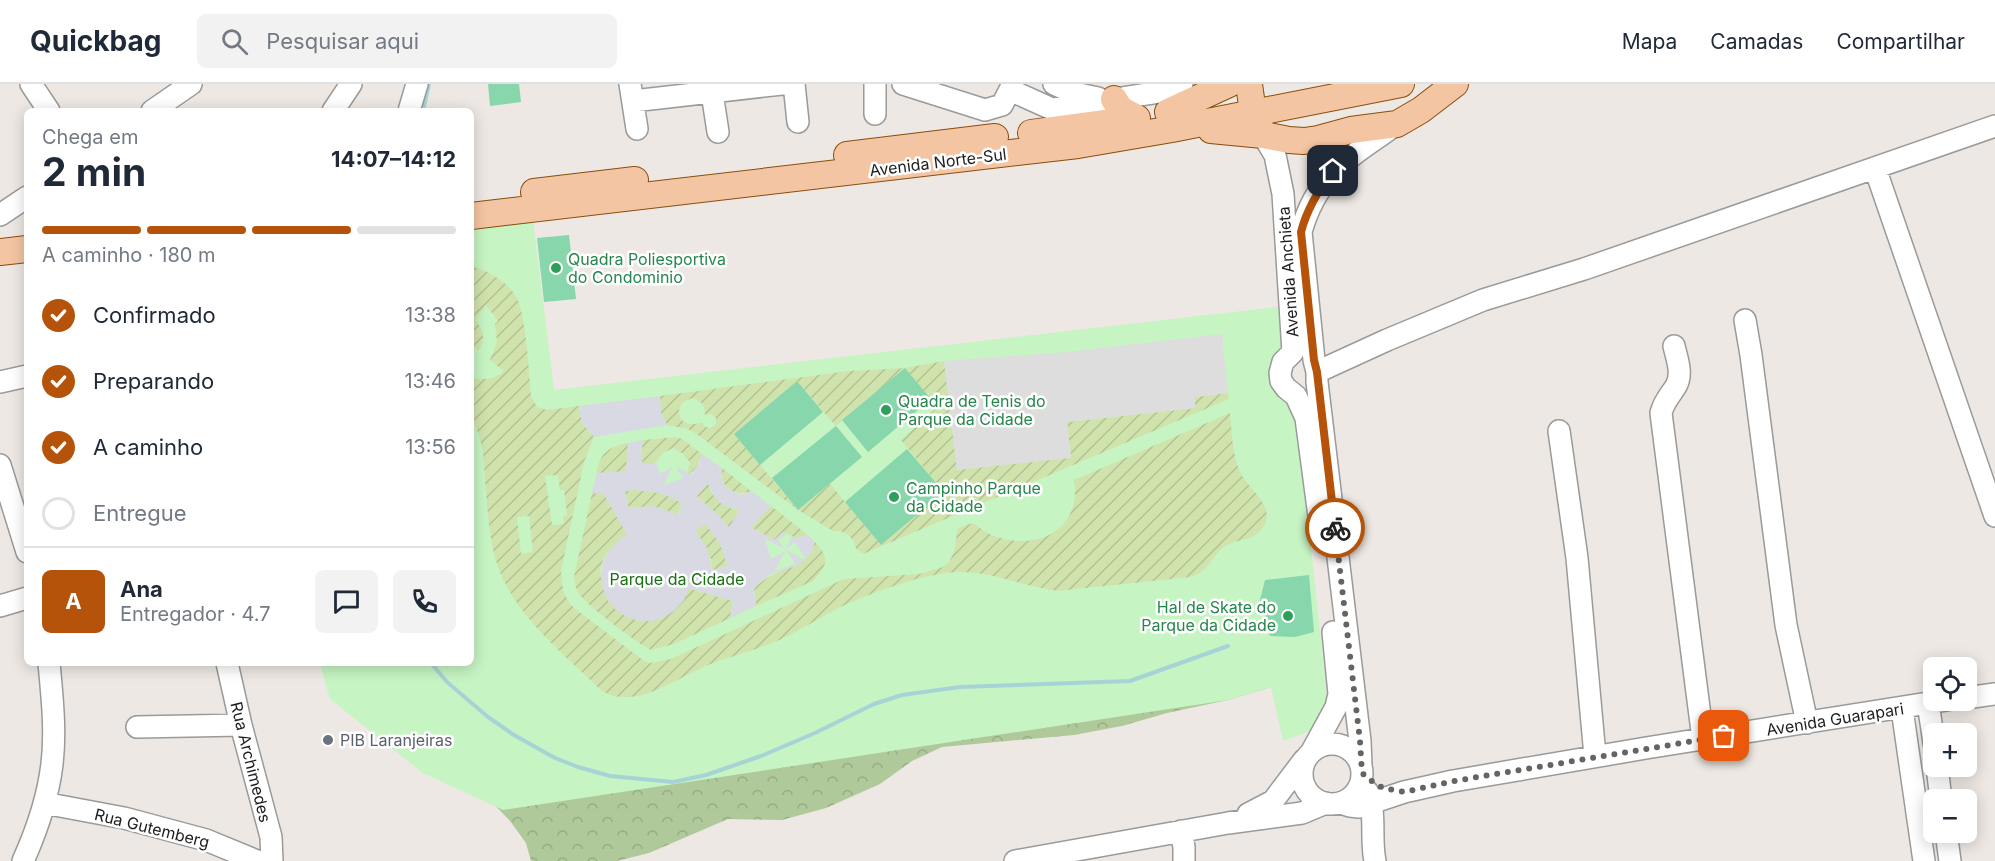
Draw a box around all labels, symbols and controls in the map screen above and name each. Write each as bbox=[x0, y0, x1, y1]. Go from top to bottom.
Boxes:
search box bbox=[197, 14, 617, 68]
text: Quickbag bbox=[30, 24, 161, 58]
icon: search bbox=[218, 25, 251, 58]
text: Pesquisar aqui bbox=[266, 28, 419, 54]
text: Mapa bbox=[1622, 29, 1677, 54]
text: Camadas bbox=[1710, 29, 1803, 54]
text: Compartilhar bbox=[1836, 29, 1965, 54]
text: Chega em bbox=[42, 125, 138, 149]
street label: Avenida Norte-Sul bbox=[868, 144, 1008, 180]
pin bbox=[1307, 145, 1358, 196]
text: 14:07–14:12 bbox=[331, 146, 456, 172]
text: 2 min bbox=[42, 148, 146, 195]
icon: home bbox=[1316, 154, 1349, 187]
street label: Avenida Anchieta bbox=[1273, 206, 1303, 338]
text: A caminho · 180 m bbox=[42, 243, 216, 267]
place label: Quadra Poliesportiva do Condominio bbox=[568, 249, 726, 287]
marker: Quadra Poliesportiva do Condominio bbox=[549, 261, 563, 275]
icon: check bbox=[42, 299, 75, 332]
text: Confirmado bbox=[93, 302, 216, 328]
text: 13:38 bbox=[405, 303, 456, 327]
icon: check bbox=[42, 365, 75, 398]
text: Preparando bbox=[93, 368, 214, 394]
text: 13:46 bbox=[404, 369, 456, 393]
place label: Quadra de Tenis do Parque da Cidade bbox=[898, 391, 1046, 429]
marker: Quadra de Tenis do Parque da Cidade bbox=[879, 403, 893, 417]
icon: check bbox=[42, 431, 75, 464]
text: A caminho bbox=[93, 434, 203, 460]
text: 13:56 bbox=[405, 435, 456, 459]
place label: Campinho Parque da Cidade bbox=[906, 478, 1041, 516]
marker: Campinho Parque da Cidade bbox=[887, 490, 901, 504]
courier bbox=[1305, 498, 1365, 558]
text: Entregue bbox=[93, 500, 187, 526]
icon: bike bbox=[1319, 512, 1352, 545]
park label: Parque da Cidade bbox=[610, 569, 744, 589]
button: chat bbox=[315, 570, 378, 633]
button: phone bbox=[393, 570, 456, 633]
text: Ana bbox=[120, 576, 163, 602]
text: A bbox=[65, 588, 82, 614]
place label: Hal de Skate do Parque da Cidade bbox=[1141, 597, 1276, 635]
text: Entregador · 4.7 bbox=[120, 602, 271, 626]
marker: Hal de Skate do Parque da Cidade bbox=[1281, 609, 1295, 623]
map controls bbox=[1923, 657, 1977, 843]
button: locate bbox=[1923, 657, 1977, 711]
street label: Avenida Guarapari bbox=[1765, 698, 1905, 740]
street label: Rua Archimedes bbox=[226, 700, 276, 824]
pin bbox=[1698, 710, 1749, 761]
icon: bag bbox=[1707, 719, 1740, 752]
button: + bbox=[1923, 723, 1977, 777]
place label: PIB Laranjeiras bbox=[340, 730, 453, 750]
marker: PIB Laranjeiras bbox=[321, 733, 335, 747]
button: − bbox=[1923, 789, 1977, 843]
street label: Rua Gutemberg bbox=[92, 804, 212, 852]

